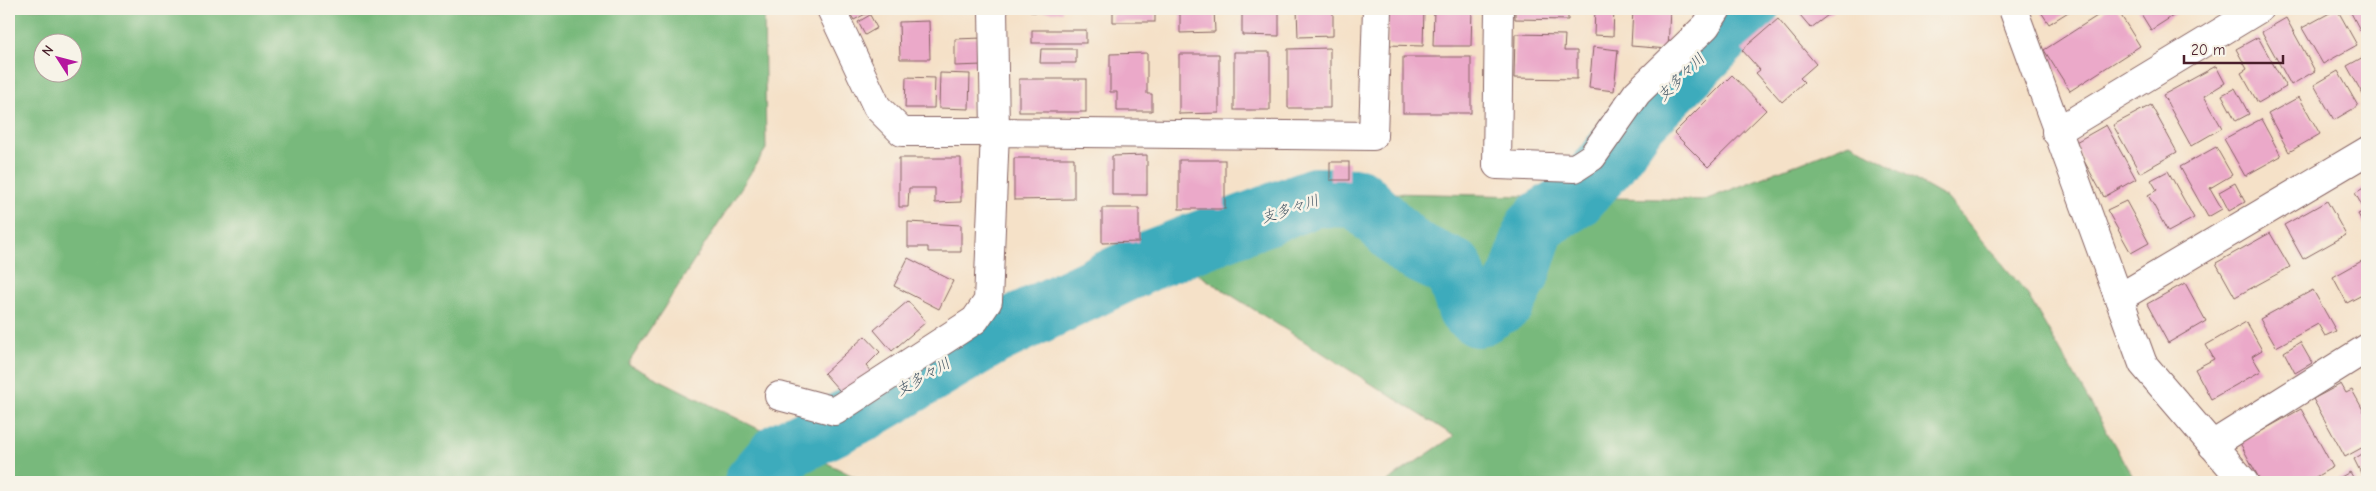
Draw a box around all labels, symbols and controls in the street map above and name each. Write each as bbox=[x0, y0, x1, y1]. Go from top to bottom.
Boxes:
north arrow bbox=[32, 32, 82, 82]
scale bar bbox=[2184, 32, 2282, 64]
text: 20 m bbox=[2191, 41, 2225, 59]
text: N bbox=[38, 42, 57, 59]
water label: 支多々川 bbox=[1653, 49, 1709, 105]
water label: 支多々川 bbox=[1259, 191, 1321, 227]
water label: 支多々川 bbox=[893, 354, 953, 400]

